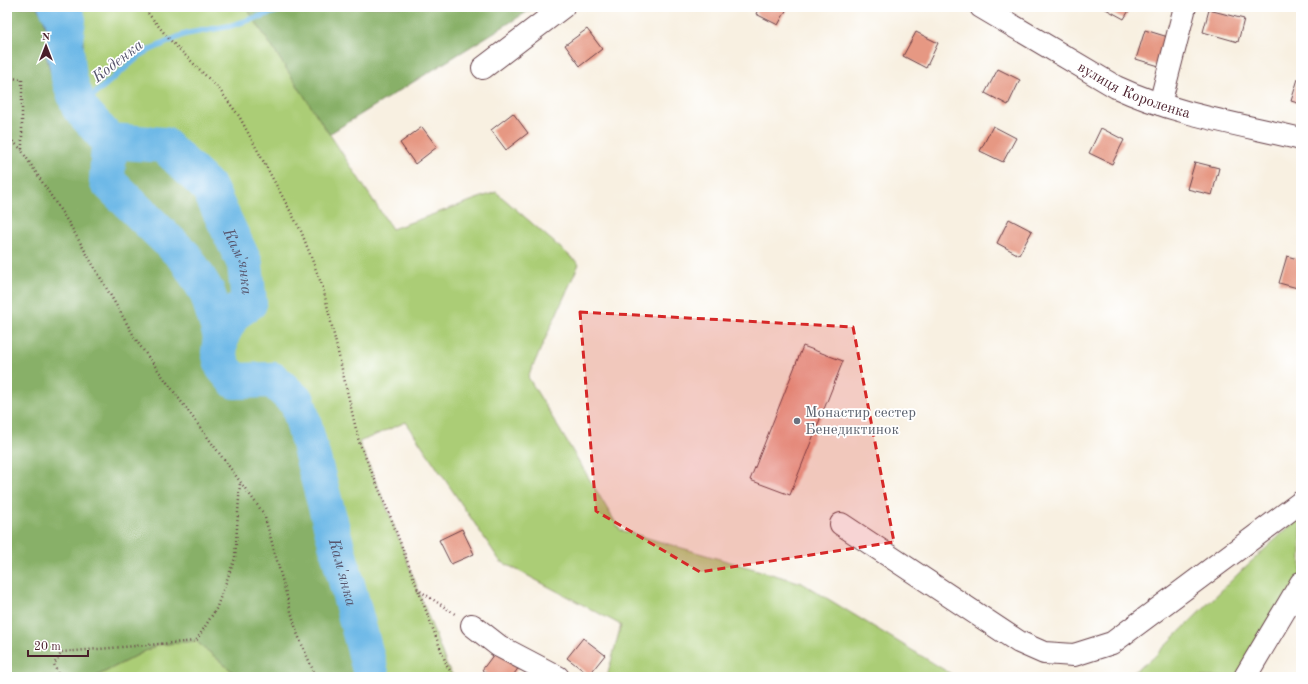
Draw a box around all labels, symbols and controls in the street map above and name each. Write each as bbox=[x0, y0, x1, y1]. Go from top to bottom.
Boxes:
north arrow bbox=[26, 26, 66, 66]
text: N bbox=[42, 32, 51, 43]
water label: Коденка bbox=[89, 37, 147, 87]
street label: вулиця Короленка bbox=[1075, 60, 1192, 122]
water label: Кам'янка bbox=[219, 226, 254, 296]
place label: Монастир сестер Бенедиктинок bbox=[805, 406, 916, 438]
marker: Монастир сестер Бенедиктинок bbox=[792, 416, 802, 426]
water label: Кам'янка bbox=[325, 536, 359, 609]
scale bar bbox=[28, 632, 88, 658]
text: 20 m bbox=[34, 641, 61, 653]

